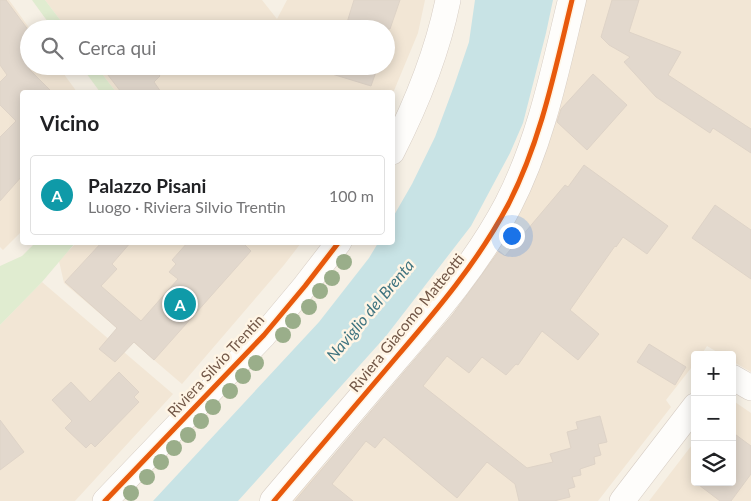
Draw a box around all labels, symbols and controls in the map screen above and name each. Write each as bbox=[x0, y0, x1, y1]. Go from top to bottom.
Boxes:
search box bbox=[20, 20, 395, 75]
icon: search bbox=[38, 34, 66, 62]
text: Cerca qui bbox=[78, 36, 156, 59]
text: Vicino bbox=[40, 110, 99, 135]
text: Palazzo Pisani bbox=[88, 174, 206, 197]
text: A bbox=[51, 186, 63, 205]
text: 100 m bbox=[329, 186, 374, 205]
text: Luogo · Riviera Silvio Trentin bbox=[88, 197, 286, 216]
your location bbox=[499, 223, 525, 249]
street label: Riviera Giacomo Matteotti bbox=[345, 250, 468, 395]
water label: Naviglio del Brenta bbox=[322, 255, 417, 364]
pin: A bbox=[164, 285, 196, 323]
street label: Riviera Silvio Trentin bbox=[163, 310, 267, 420]
map controls bbox=[691, 351, 736, 486]
button: + bbox=[691, 351, 736, 396]
button: − bbox=[691, 396, 736, 441]
button: layers bbox=[691, 441, 736, 486]

